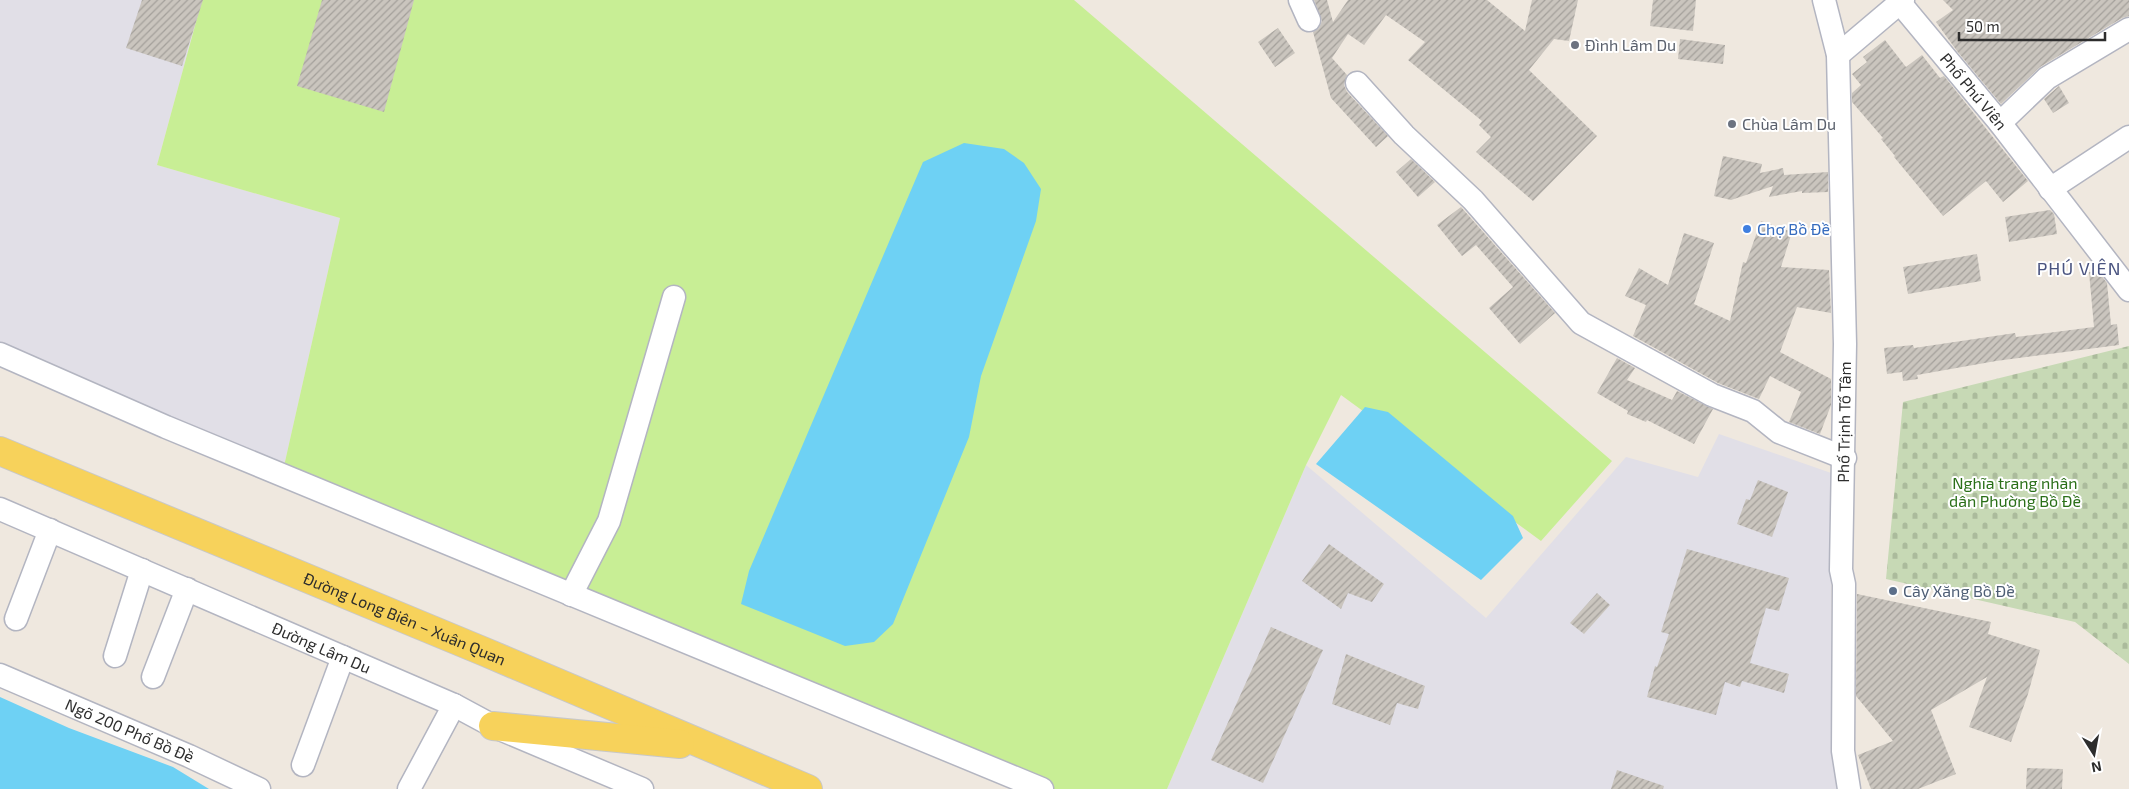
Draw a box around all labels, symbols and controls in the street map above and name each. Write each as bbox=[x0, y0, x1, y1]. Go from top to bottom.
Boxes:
scale bar bbox=[1959, 10, 2105, 42]
text: 50 m bbox=[1966, 17, 2000, 35]
place label: Đình Lâm Du bbox=[1585, 35, 1676, 54]
marker: Đình Lâm Du bbox=[1569, 39, 1581, 51]
street label: Phố Phú Viên bbox=[1937, 49, 2011, 133]
place label: Chùa Lâm Du bbox=[1742, 114, 1836, 133]
marker: Chùa Lâm Du bbox=[1726, 118, 1738, 130]
place label: Chợ Bồ Đề bbox=[1757, 219, 1830, 238]
marker: Chợ Bồ Đề bbox=[1741, 223, 1753, 235]
district label: PHÚ VIÊN bbox=[2037, 257, 2121, 279]
street label: Phố Trịnh Tố Tâm bbox=[1833, 361, 1854, 483]
park label: Nghĩa trang nhân dân Phường Bồ Đề bbox=[1949, 473, 2081, 510]
street label: Đường Long Biên – Xuân Quan bbox=[301, 568, 509, 669]
place label: Cây Xăng Bồ Đề bbox=[1903, 581, 2015, 600]
marker: Cây Xăng Bồ Đề bbox=[1887, 585, 1899, 597]
street label: Đường Lâm Du bbox=[269, 618, 374, 677]
street label: Ngõ 200 Phố Bồ Đề bbox=[63, 694, 197, 766]
north arrow bbox=[2069, 729, 2119, 779]
text: N bbox=[2090, 758, 2103, 777]

